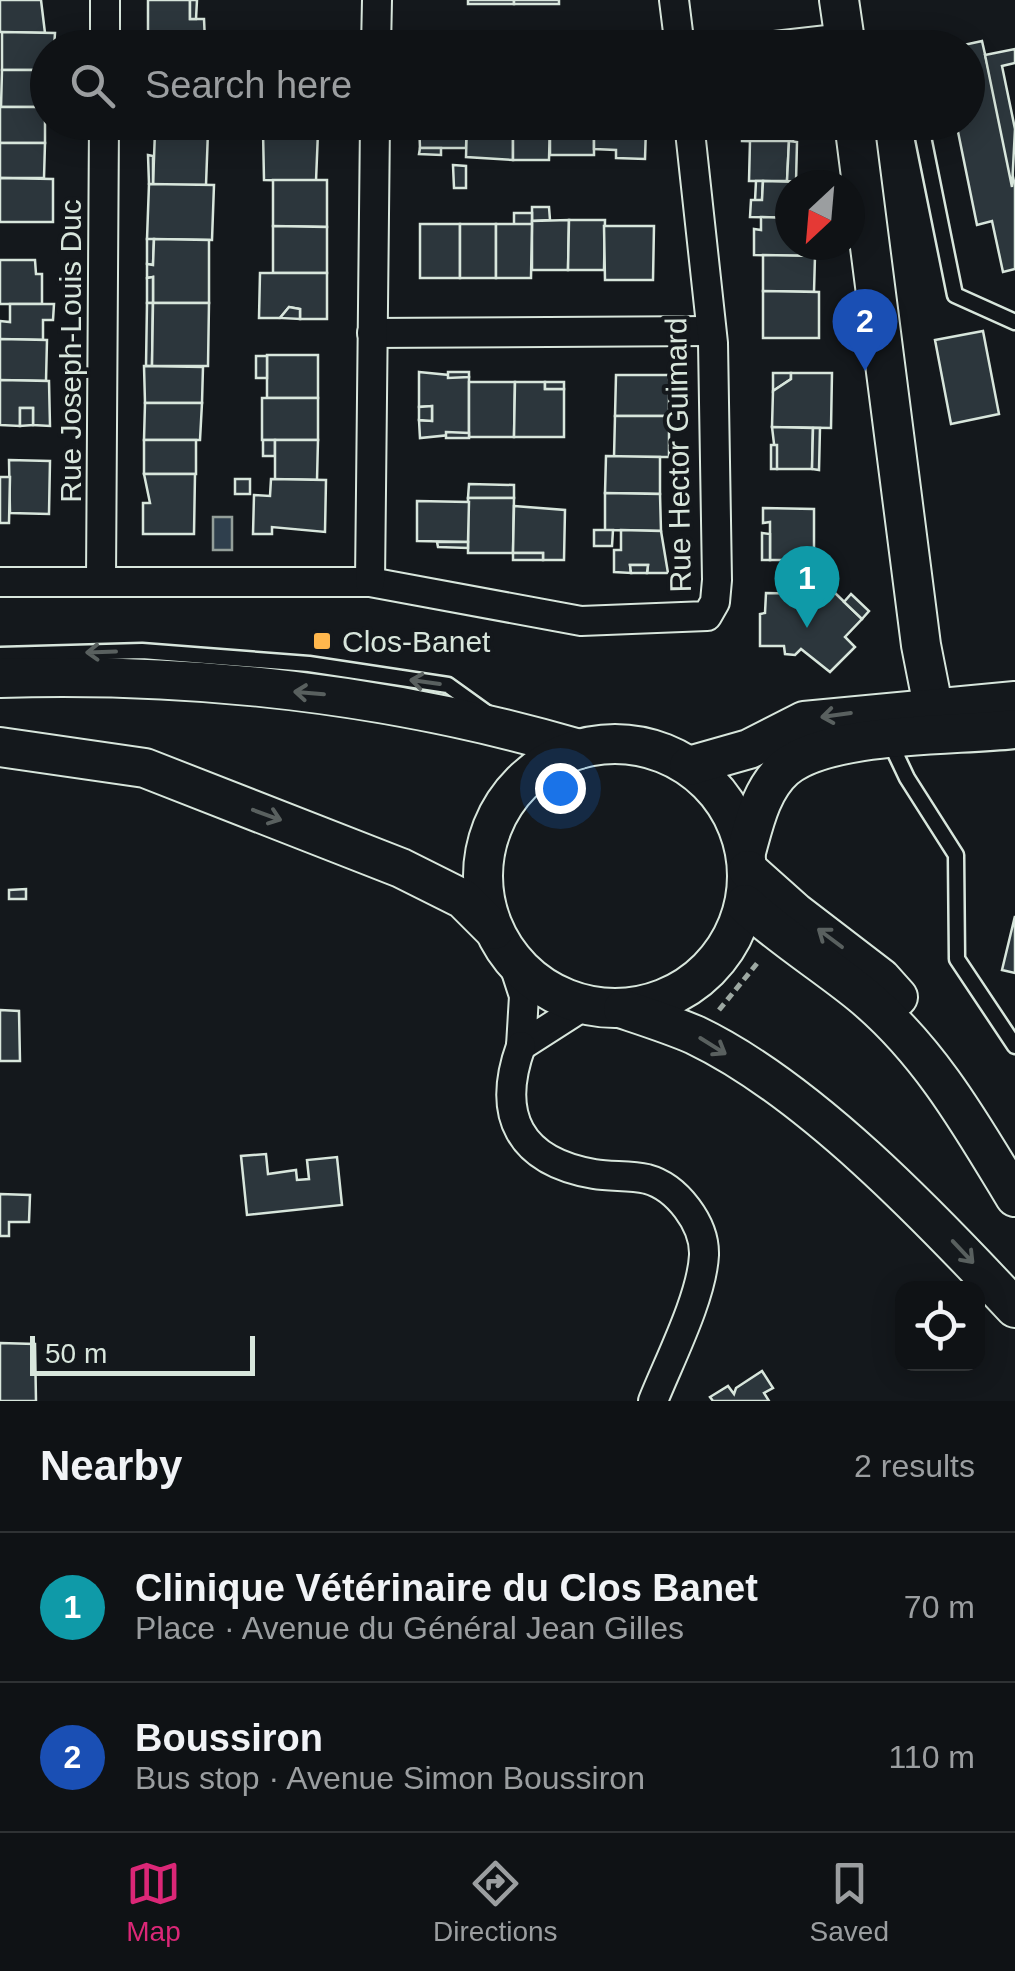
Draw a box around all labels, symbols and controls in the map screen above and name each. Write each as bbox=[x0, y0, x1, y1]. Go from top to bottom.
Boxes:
search box bbox=[30, 30, 985, 140]
icon: search bbox=[65, 58, 120, 113]
text: Search here bbox=[145, 64, 352, 106]
north arrow bbox=[775, 170, 865, 260]
street label: Rue Joseph-Louis Duc bbox=[54, 199, 87, 503]
pin: 2 bbox=[832, 288, 898, 371]
street label: Rue Hector Guimard bbox=[659, 317, 697, 593]
pin: 1 bbox=[774, 546, 840, 628]
place label: Clos-Banet bbox=[342, 625, 491, 658]
marker: Clos-Banet bbox=[311, 630, 333, 652]
one-way arrow bbox=[86, 643, 118, 662]
one-way arrow bbox=[409, 672, 441, 690]
one-way arrow bbox=[293, 683, 325, 702]
one-way arrow bbox=[820, 707, 853, 725]
your location bbox=[535, 763, 586, 814]
one-way arrow bbox=[251, 807, 282, 825]
one-way arrow bbox=[817, 927, 843, 949]
one-way arrow bbox=[698, 1036, 726, 1056]
one-way arrow bbox=[951, 1239, 974, 1264]
map controls bbox=[895, 1281, 985, 1371]
button: locate bbox=[895, 1281, 985, 1371]
scale bar bbox=[30, 1331, 255, 1376]
text: 50 m bbox=[45, 1338, 107, 1369]
text: Nearby bbox=[40, 1442, 182, 1489]
text: 2 results bbox=[854, 1448, 975, 1484]
text: Clinique Vétérinaire du Clos Banet bbox=[135, 1567, 758, 1609]
text: 1 bbox=[64, 1589, 81, 1625]
text: 70 m bbox=[904, 1589, 975, 1625]
text: Place · Avenue du Général Jean Gilles bbox=[135, 1610, 684, 1646]
text: Boussiron bbox=[135, 1717, 323, 1759]
text: 2 bbox=[64, 1739, 81, 1775]
text: 110 m bbox=[888, 1739, 975, 1775]
text: Bus stop · Avenue Simon Boussiron bbox=[135, 1760, 645, 1796]
tab: Map bbox=[126, 1856, 181, 1948]
tab: Directions bbox=[433, 1856, 558, 1948]
tab: Saved bbox=[810, 1856, 889, 1948]

